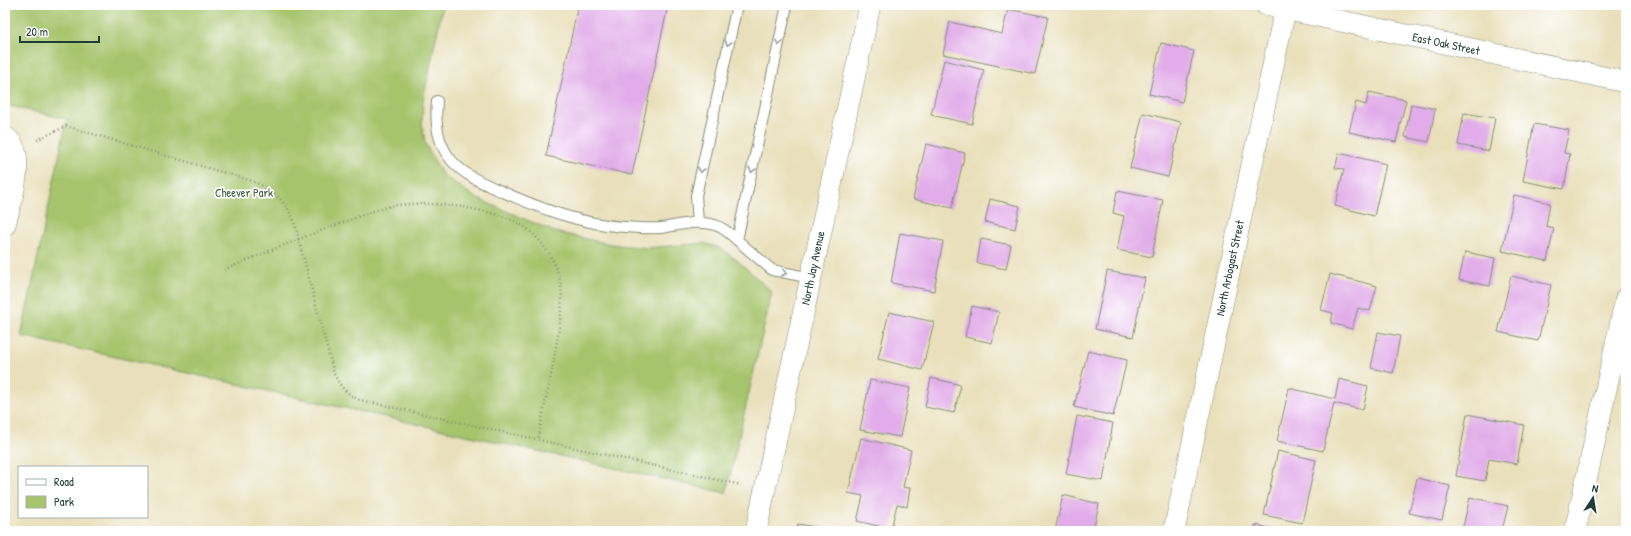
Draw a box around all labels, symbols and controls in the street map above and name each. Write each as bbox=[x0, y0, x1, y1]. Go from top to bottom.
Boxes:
scale bar bbox=[20, 18, 99, 44]
text: 20 m bbox=[26, 23, 48, 40]
street label: East Oak Street bbox=[1411, 28, 1482, 59]
one-way arrow bbox=[725, 40, 733, 46]
one-way arrow bbox=[775, 40, 783, 46]
one-way arrow bbox=[698, 167, 706, 173]
one-way arrow bbox=[748, 167, 756, 173]
park label: Cheever Park bbox=[215, 184, 273, 201]
street label: North Arbogast Street bbox=[1211, 218, 1248, 317]
street label: North Jay Avenue bbox=[796, 229, 829, 306]
one-way arrow bbox=[781, 268, 787, 276]
legend bbox=[18, 466, 148, 518]
text: Road bbox=[54, 473, 74, 490]
north arrow bbox=[1573, 478, 1613, 518]
text: N bbox=[1591, 481, 1600, 496]
text: Park bbox=[54, 493, 74, 510]

